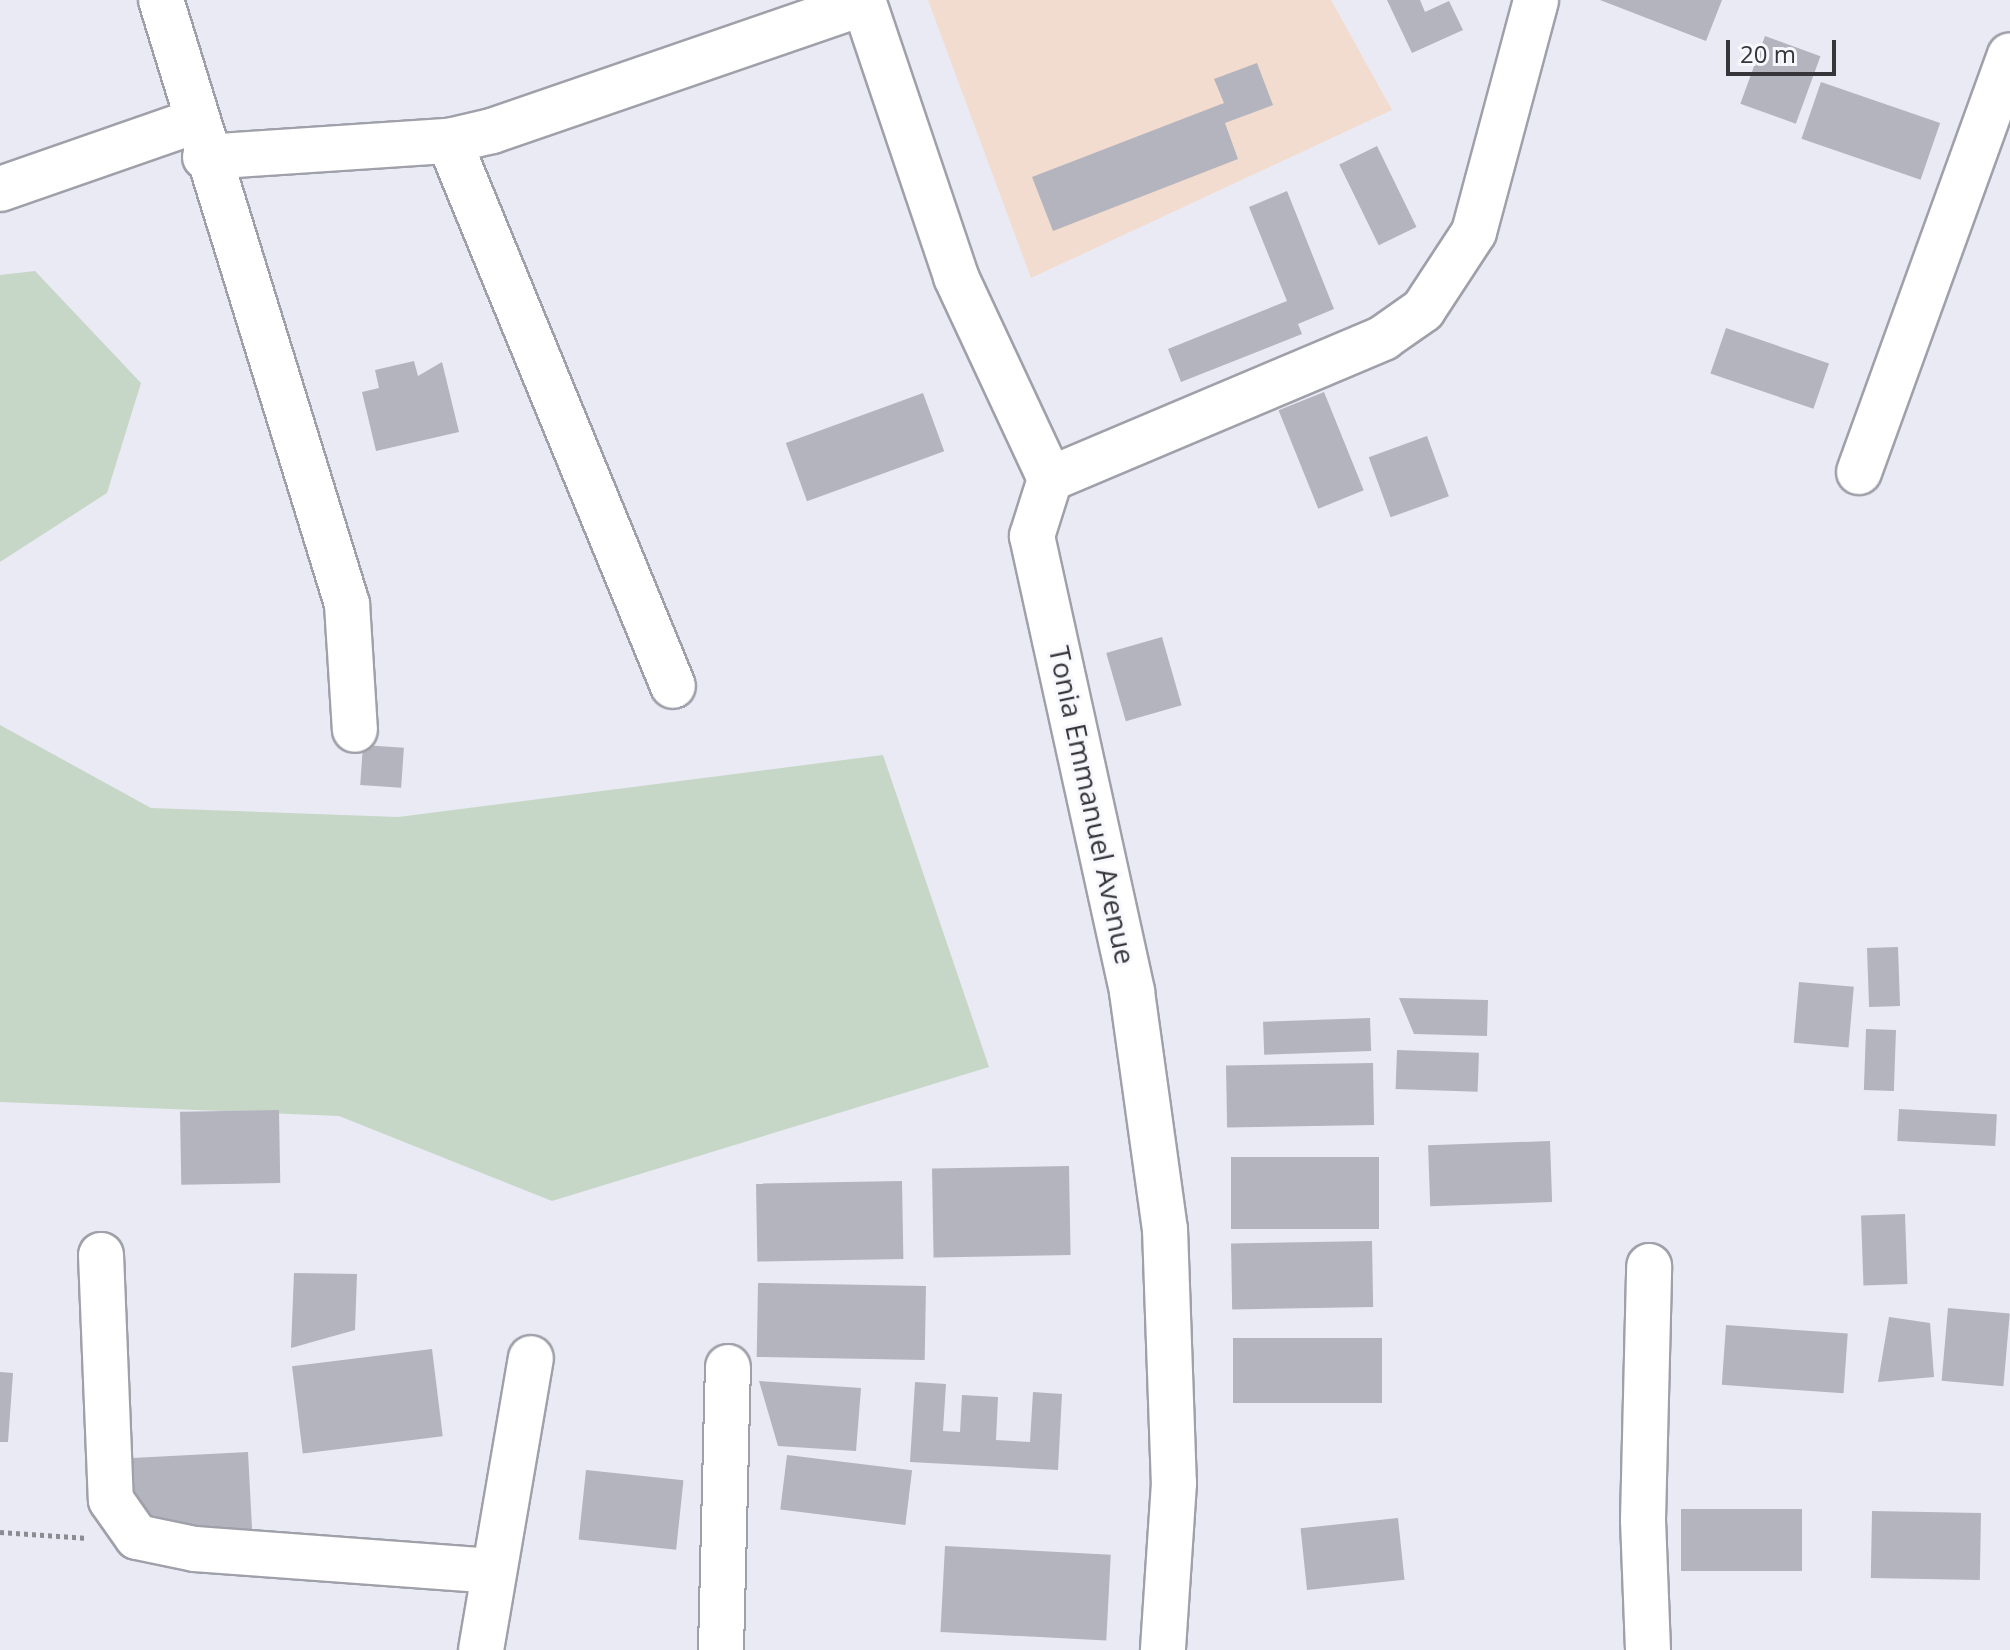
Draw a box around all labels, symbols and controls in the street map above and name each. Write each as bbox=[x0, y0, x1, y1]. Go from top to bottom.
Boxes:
scale bar bbox=[1730, 24, 1840, 74]
text: 20 m bbox=[1740, 37, 1796, 70]
street label: Tonia Emmanuel Avenue bbox=[1043, 643, 1143, 967]

